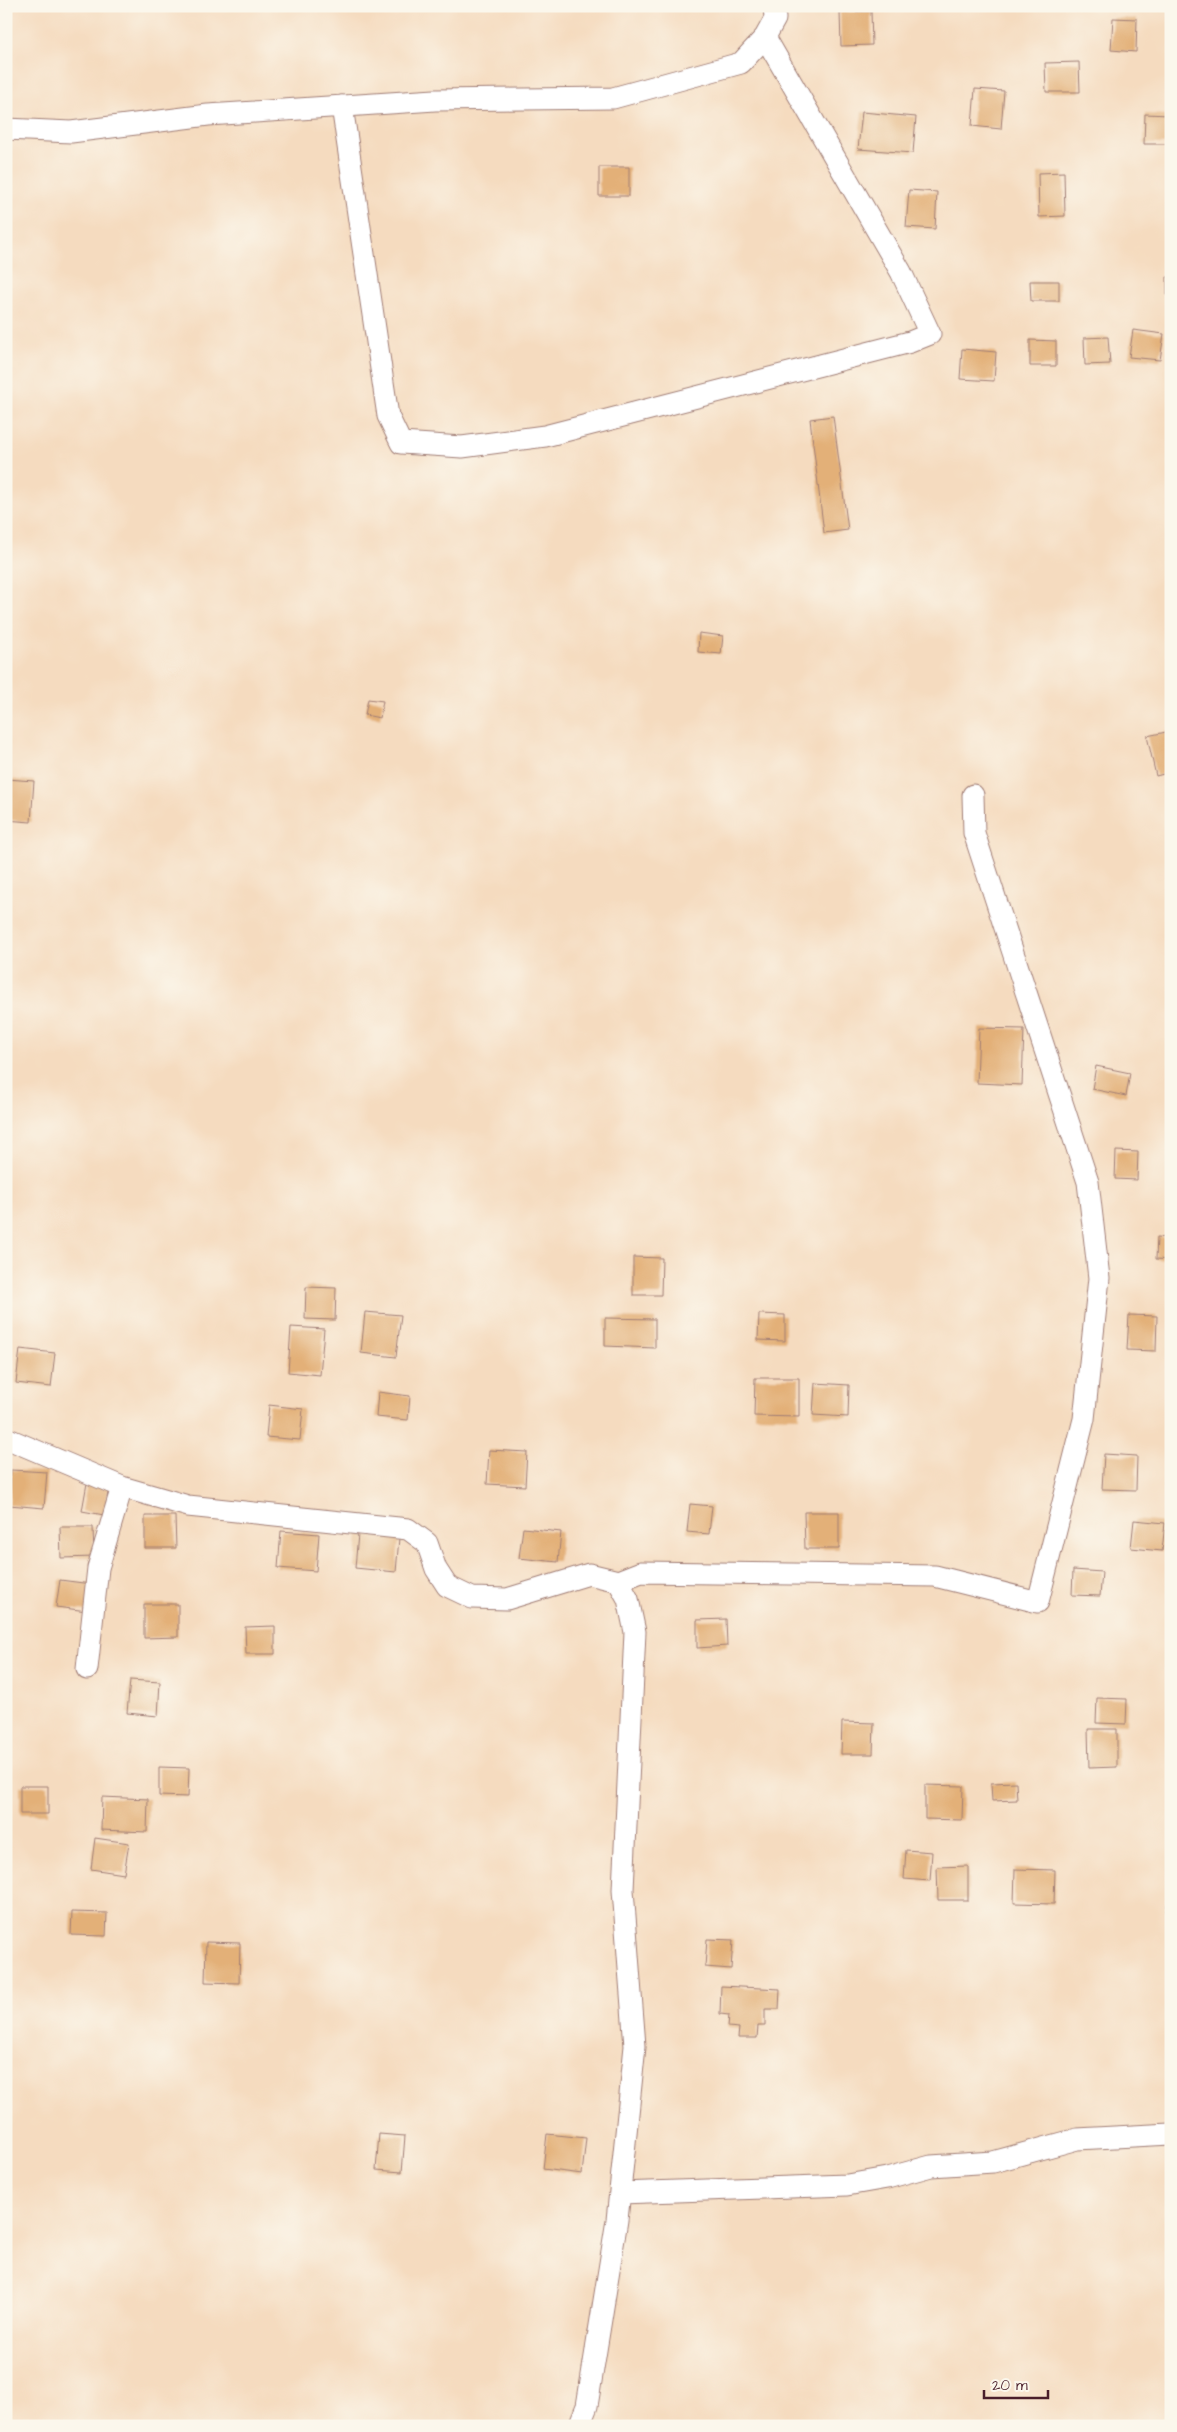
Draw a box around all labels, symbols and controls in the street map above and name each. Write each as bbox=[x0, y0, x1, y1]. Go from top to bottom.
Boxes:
scale bar bbox=[984, 2367, 1048, 2399]
text: 20 m bbox=[992, 2375, 1028, 2396]

